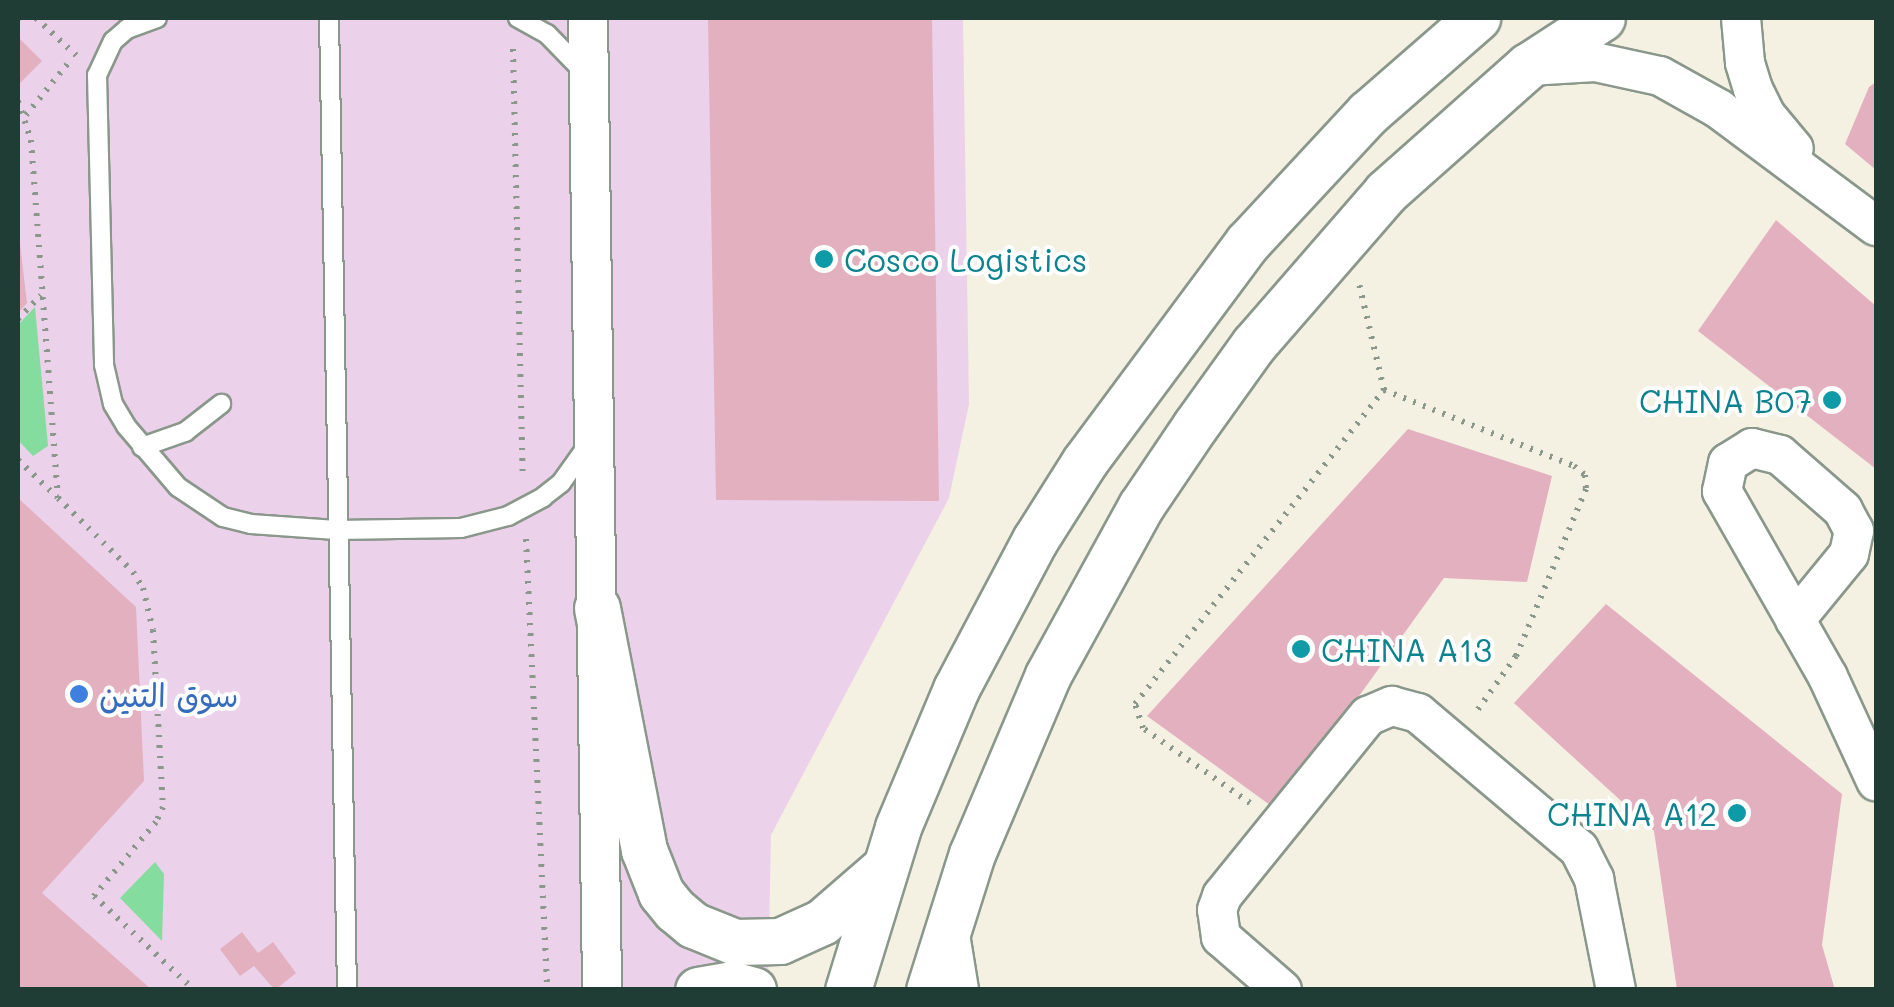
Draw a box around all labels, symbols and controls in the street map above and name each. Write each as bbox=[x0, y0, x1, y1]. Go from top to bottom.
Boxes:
place label: Cosco Logistics bbox=[844, 240, 1087, 278]
marker: Cosco Logistics bbox=[813, 248, 835, 270]
place label: CHINA B07 bbox=[1639, 381, 1812, 419]
marker: CHINA B07 bbox=[1821, 389, 1843, 411]
place label: CHINA A13 bbox=[1321, 630, 1492, 668]
marker: CHINA A13 bbox=[1290, 638, 1312, 660]
place label: سوق التنين bbox=[99, 675, 239, 713]
marker: سوق التنين bbox=[68, 683, 90, 705]
place label: CHINA A12 bbox=[1547, 794, 1717, 832]
marker: CHINA A12 bbox=[1726, 802, 1748, 824]

